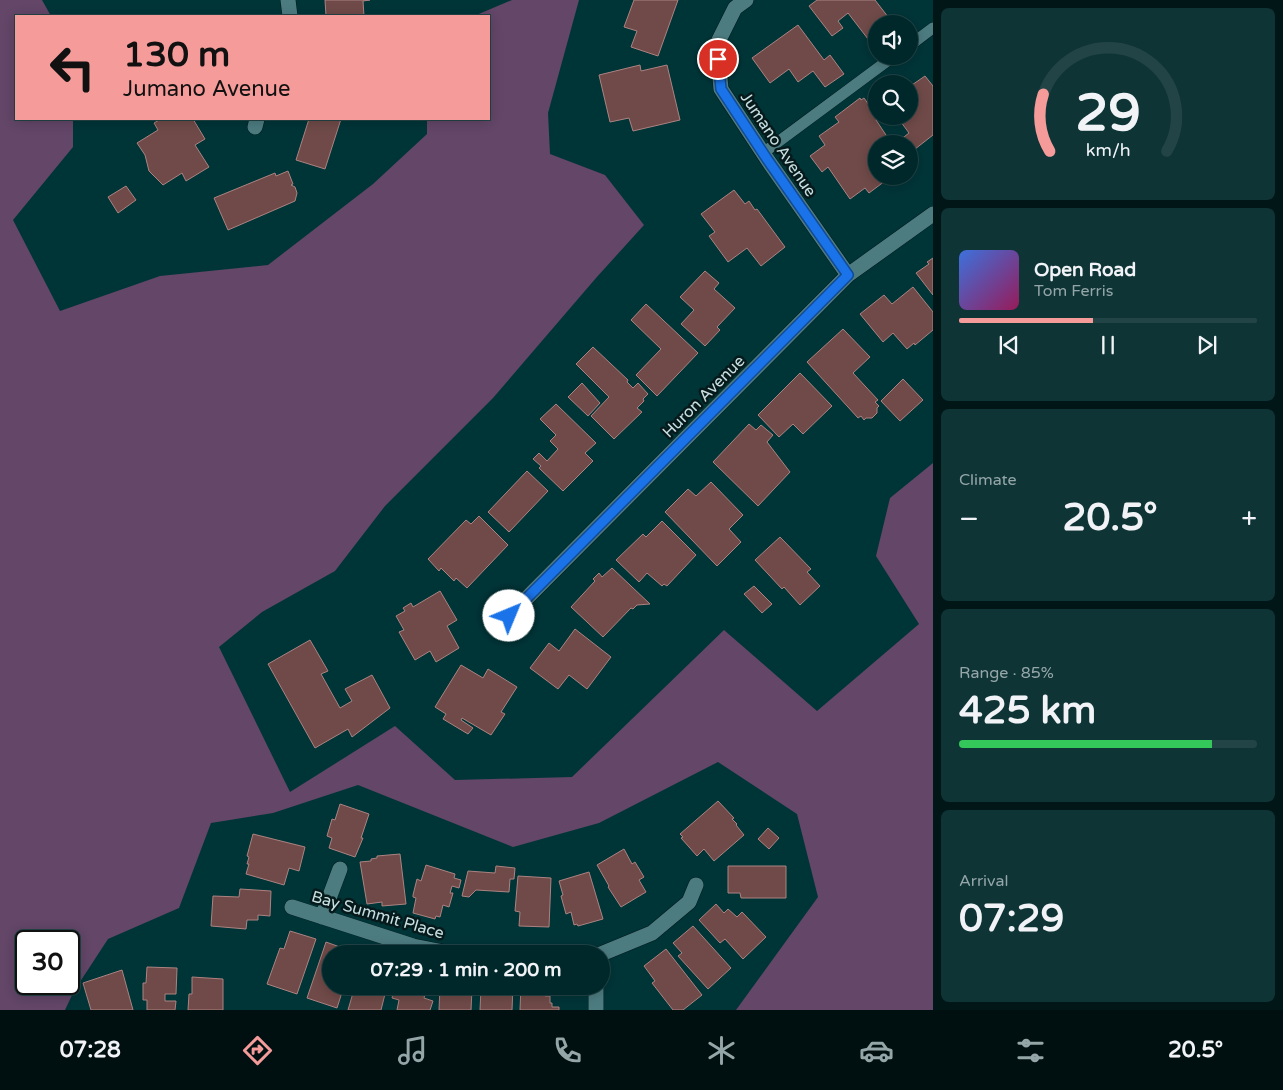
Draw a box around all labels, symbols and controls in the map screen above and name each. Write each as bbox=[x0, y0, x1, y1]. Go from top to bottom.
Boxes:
map controls bbox=[868, 15, 918, 185]
button: sound bbox=[868, 15, 918, 65]
text: 130 m bbox=[123, 34, 230, 76]
icon: left bbox=[40, 35, 105, 100]
pin bbox=[697, 38, 739, 80]
icon: arrive bbox=[704, 45, 732, 73]
button: search bbox=[868, 75, 918, 125]
text: Jumano Avenue bbox=[123, 76, 290, 102]
text: 29 bbox=[1075, 82, 1141, 145]
street label: Jumano Avenue bbox=[736, 88, 821, 201]
button: layers bbox=[868, 135, 918, 185]
text: km/h bbox=[1086, 140, 1130, 161]
text: Open Road bbox=[1034, 259, 1136, 281]
text: Tom Ferris bbox=[1034, 281, 1113, 301]
icon: previous bbox=[995, 331, 1023, 359]
icon: pause bbox=[1094, 331, 1122, 359]
icon: next bbox=[1193, 331, 1221, 359]
street label: Huron Avenue bbox=[658, 351, 749, 442]
text: Climate bbox=[959, 470, 1017, 490]
text: 20.5° bbox=[1063, 495, 1158, 541]
text: − bbox=[959, 502, 979, 536]
text: + bbox=[1241, 502, 1257, 536]
position arrow bbox=[482, 589, 534, 641]
text: Range · 85% bbox=[959, 663, 1054, 683]
text: 425 km bbox=[959, 688, 1096, 734]
text: Arrival bbox=[959, 871, 1008, 891]
street label: Bay Summit Place bbox=[309, 886, 446, 943]
text: 07:29 bbox=[959, 896, 1064, 942]
speed limit sign: 30 bbox=[15, 930, 80, 995]
text: 07:29 · 1 min · 200 m bbox=[370, 959, 562, 981]
icon: directions bbox=[240, 1033, 275, 1068]
icon: music bbox=[395, 1033, 430, 1068]
icon: phone bbox=[550, 1033, 585, 1068]
icon: climate bbox=[704, 1033, 739, 1068]
icon: car bbox=[859, 1033, 894, 1068]
icon: filters bbox=[1013, 1033, 1048, 1068]
text: 07:28 bbox=[60, 1037, 121, 1063]
text: 20.5° bbox=[1168, 1037, 1223, 1063]

